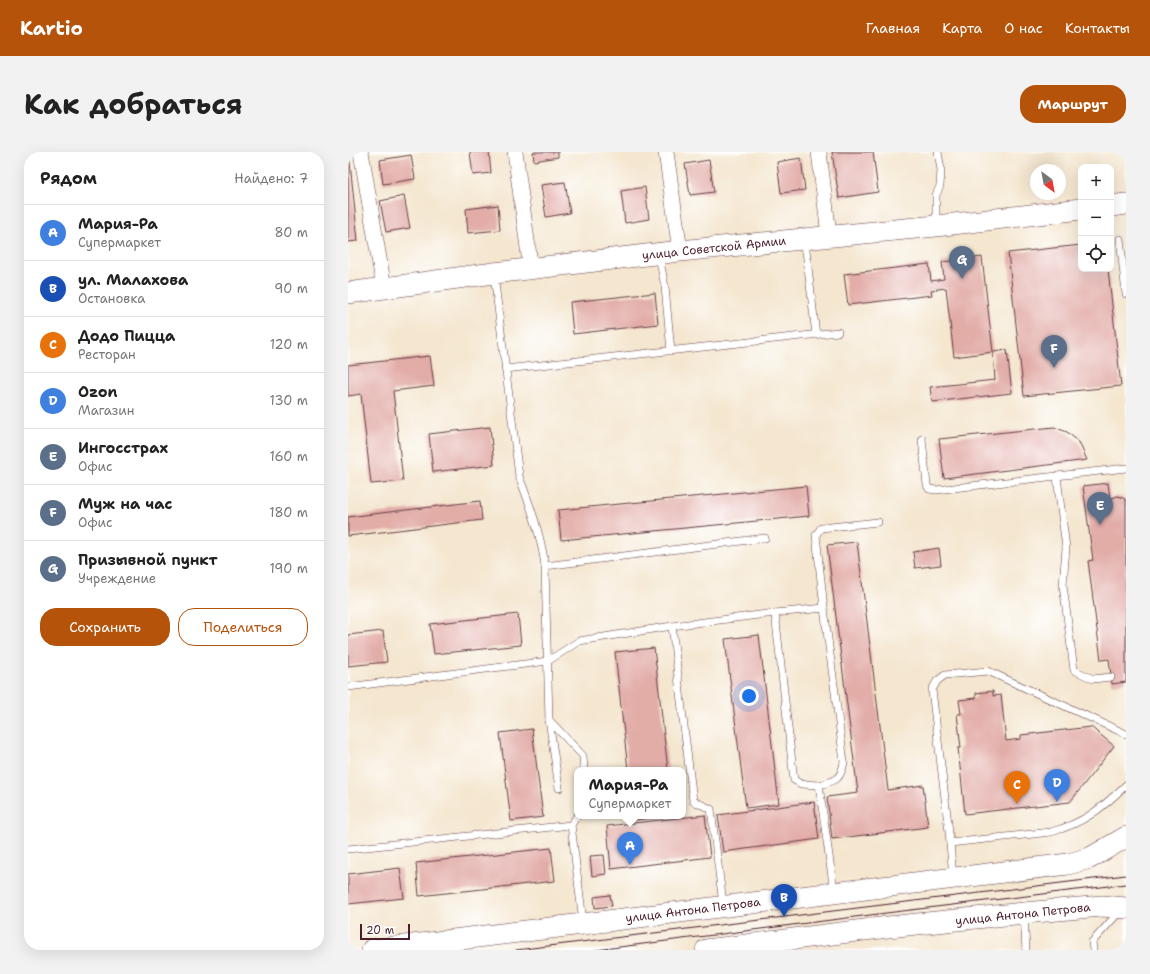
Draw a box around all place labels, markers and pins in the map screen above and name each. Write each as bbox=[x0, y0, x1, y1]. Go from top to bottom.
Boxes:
pin: G bbox=[949, 246, 975, 279]
pin: F bbox=[1041, 335, 1067, 368]
pin: E bbox=[1087, 492, 1113, 525]
pin: D bbox=[1044, 769, 1070, 802]
pin: C bbox=[1004, 771, 1030, 804]
pin: A bbox=[617, 832, 643, 865]
pin: B bbox=[771, 884, 797, 917]

